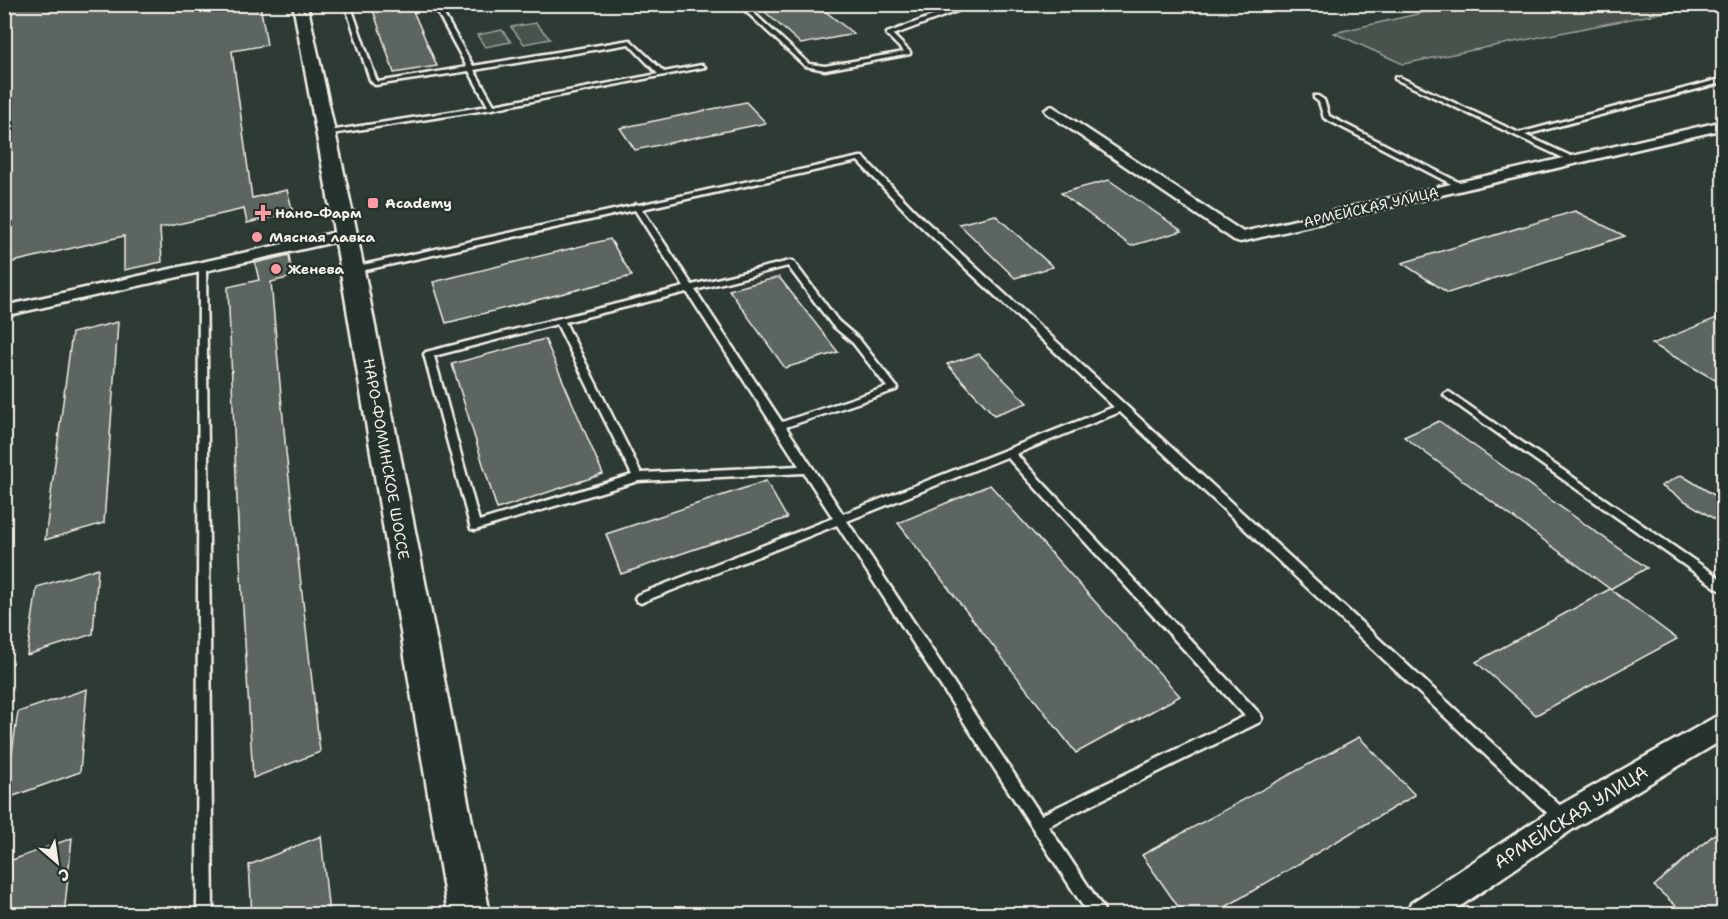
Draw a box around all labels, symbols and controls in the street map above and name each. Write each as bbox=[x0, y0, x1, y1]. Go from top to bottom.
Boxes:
street label: АРМЕЙСКАЯ УЛИЦА bbox=[1302, 183, 1440, 231]
place label: Academy bbox=[385, 194, 452, 212]
marker: Academy bbox=[366, 196, 380, 210]
place label: Нано-Фарм bbox=[275, 204, 362, 222]
marker: Нано-Фарм bbox=[256, 206, 270, 220]
place label: Мясная лавка bbox=[269, 228, 375, 246]
marker: Мясная лавка bbox=[250, 230, 264, 244]
place label: Женева bbox=[288, 260, 345, 278]
marker: Женева bbox=[269, 262, 283, 276]
street label: НАРО-ФОМИНСКОЕ ШОССЕ bbox=[358, 357, 414, 561]
street label: АРМЕЙСКАЯ УЛИЦА bbox=[1489, 760, 1653, 874]
north arrow bbox=[27, 832, 87, 892]
text: С bbox=[54, 863, 73, 886]

